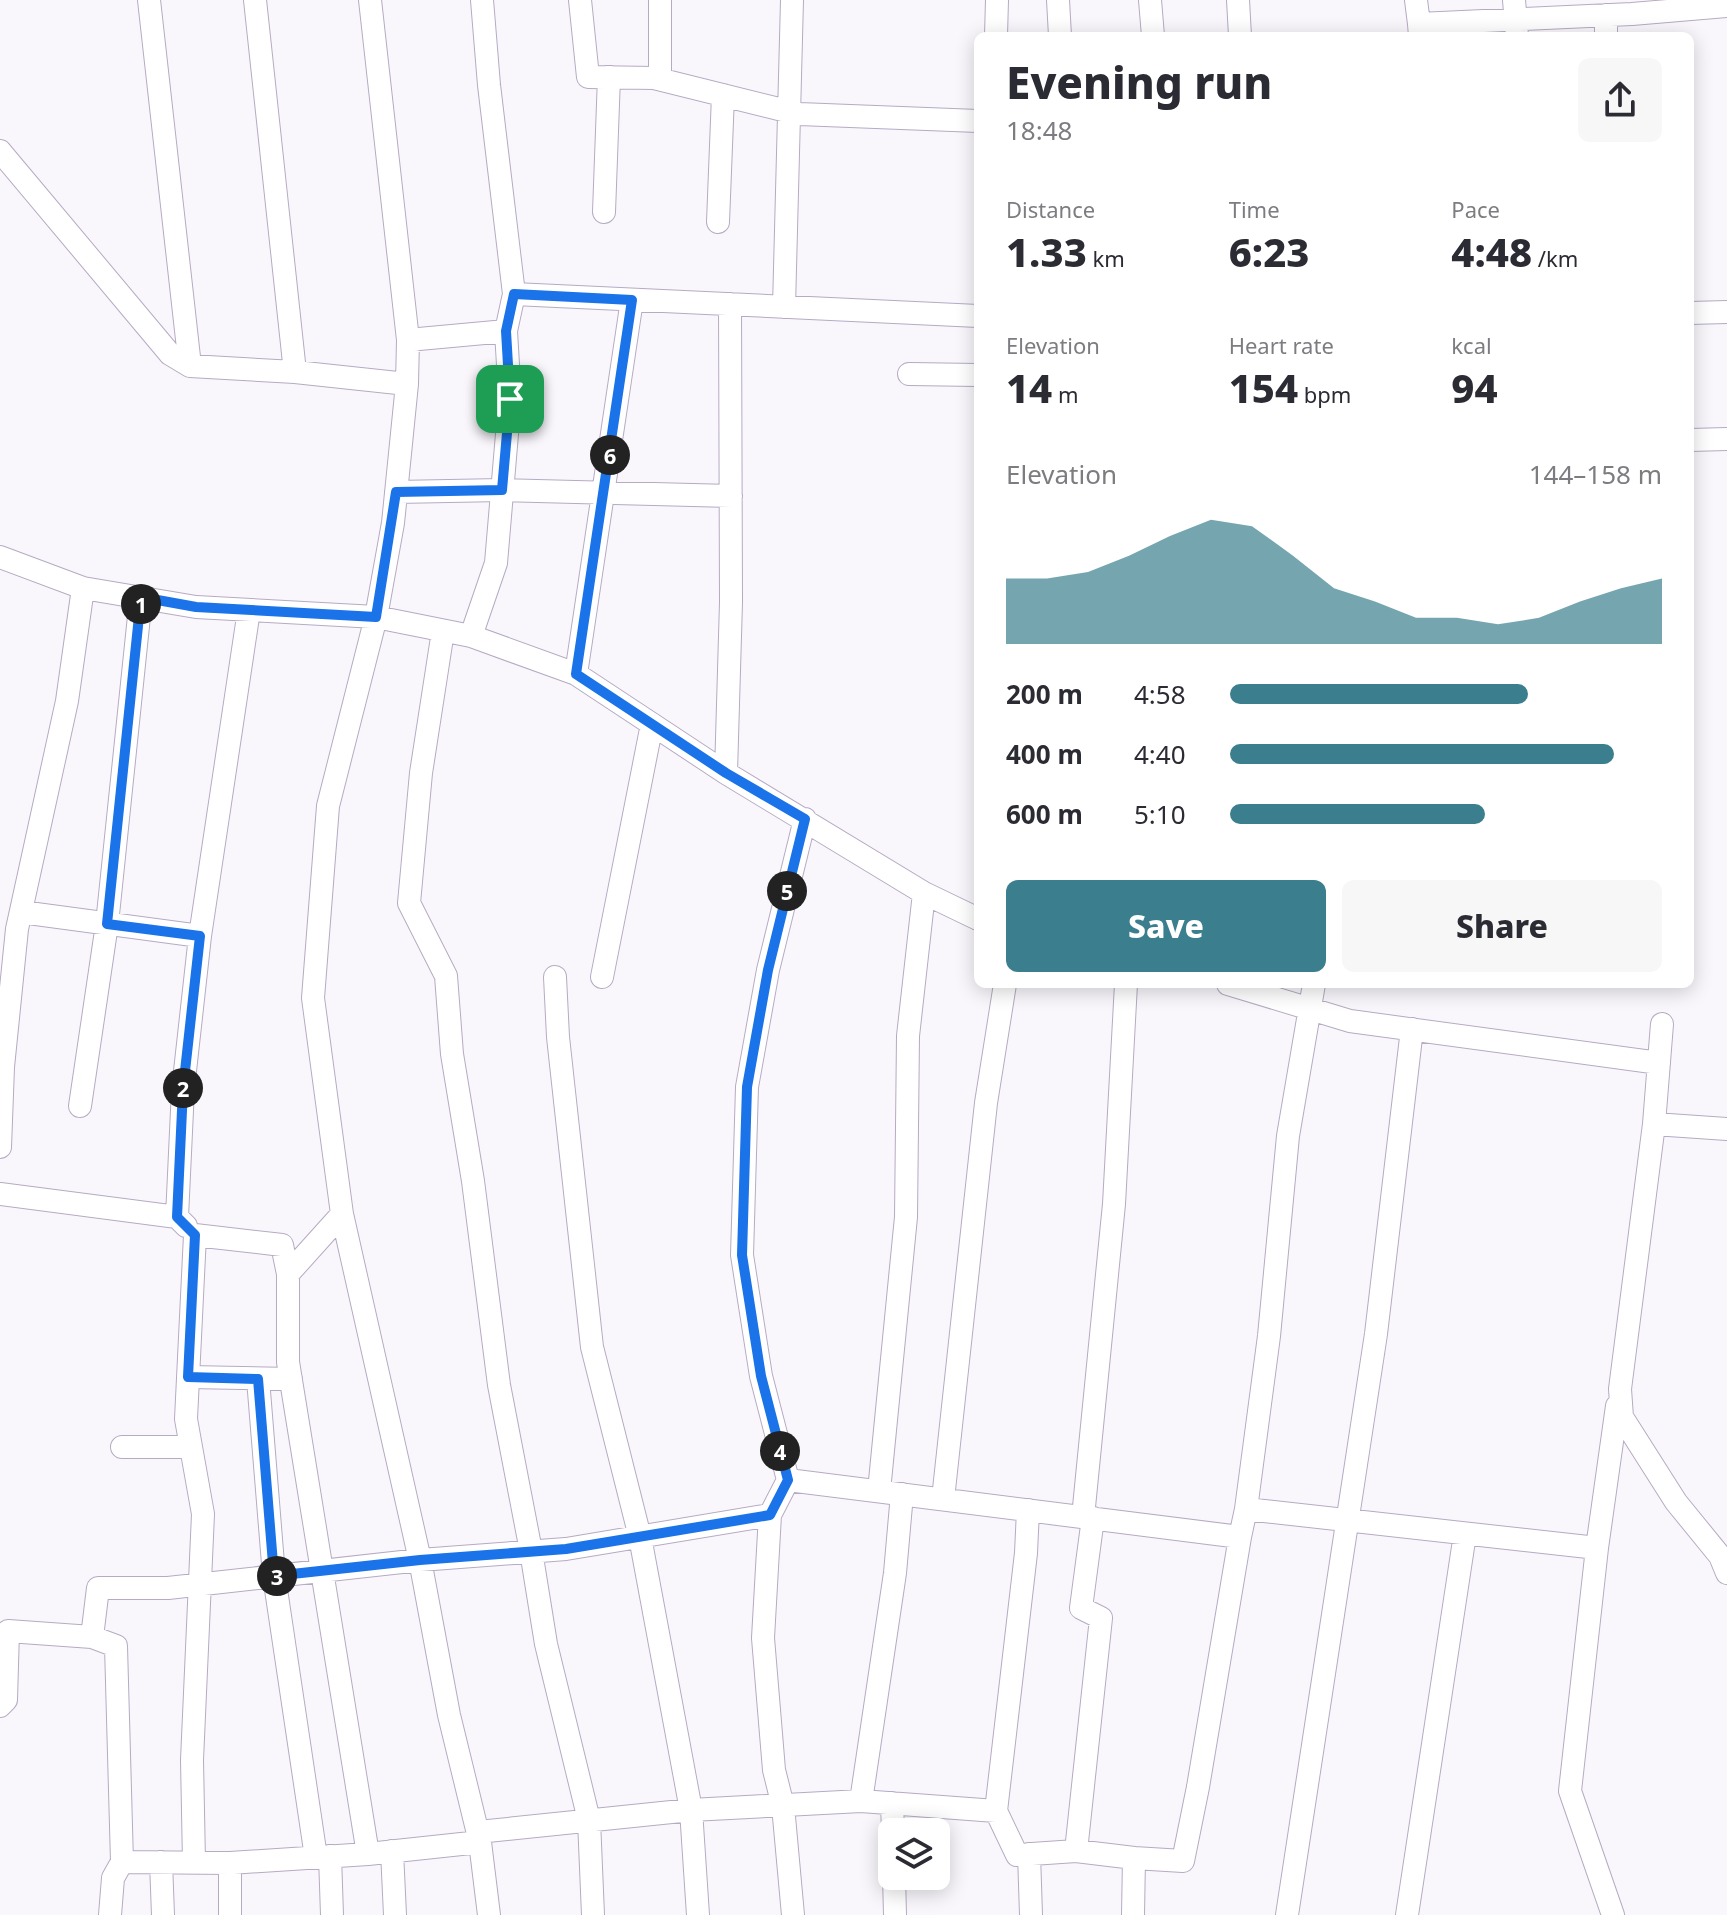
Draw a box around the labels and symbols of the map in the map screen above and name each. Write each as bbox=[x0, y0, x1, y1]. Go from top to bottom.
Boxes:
pin bbox=[476, 365, 544, 433]
pin: 6 bbox=[590, 435, 630, 475]
pin: 1 bbox=[121, 584, 161, 624]
pin: 5 bbox=[767, 871, 807, 911]
pin: 2 bbox=[163, 1068, 203, 1108]
pin: 4 bbox=[760, 1431, 800, 1471]
pin: 3 bbox=[257, 1556, 297, 1596]

